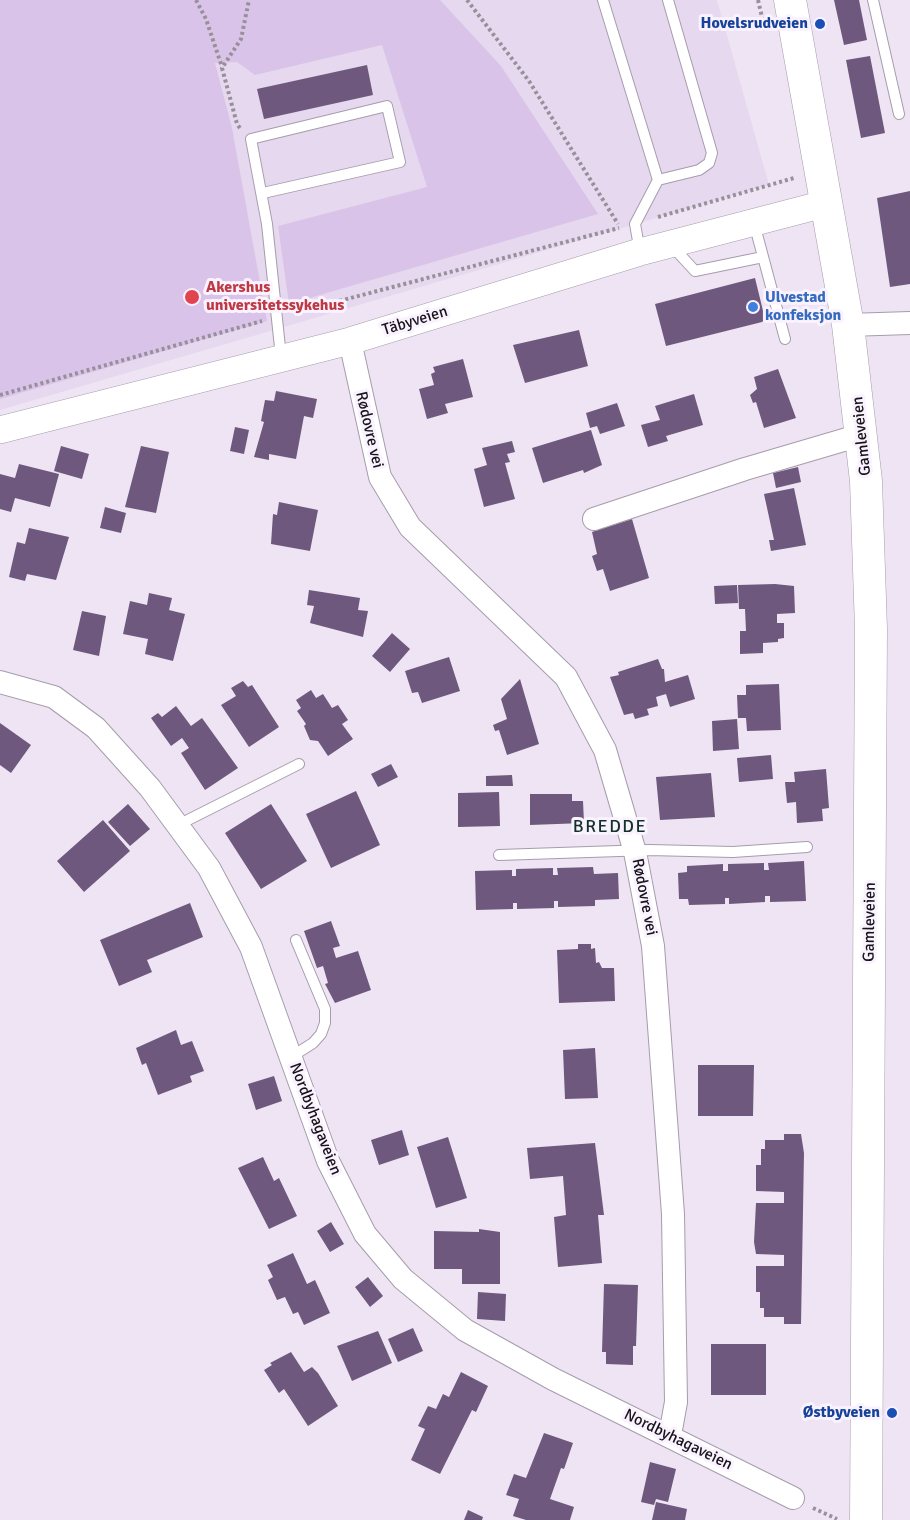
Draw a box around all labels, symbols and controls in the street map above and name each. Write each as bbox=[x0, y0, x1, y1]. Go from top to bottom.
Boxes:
place label: Hovelsrudveien bbox=[701, 14, 808, 34]
marker: Hovelsrudveien bbox=[813, 17, 827, 31]
place label: Akershus universitetssykehus bbox=[206, 278, 344, 316]
marker: Akershus universitetssykehus bbox=[183, 288, 201, 306]
place label: Ulvestad konfeksjon bbox=[765, 288, 841, 326]
marker: Ulvestad konfeksjon bbox=[746, 300, 760, 314]
street label: Täbyveien bbox=[380, 302, 450, 340]
street label: Rødovre vei bbox=[351, 390, 387, 470]
street label: Gamleveien bbox=[848, 395, 876, 477]
district label: BREDDE bbox=[573, 816, 647, 838]
street label: Rødovre vei bbox=[627, 857, 661, 937]
street label: Gamleveien bbox=[860, 882, 880, 962]
street label: Nordbyhagaveien bbox=[285, 1060, 345, 1178]
place label: Østbyveien bbox=[803, 1403, 880, 1423]
street label: Nordbyhagaveien bbox=[621, 1405, 735, 1475]
marker: Østbyveien bbox=[885, 1406, 899, 1420]

